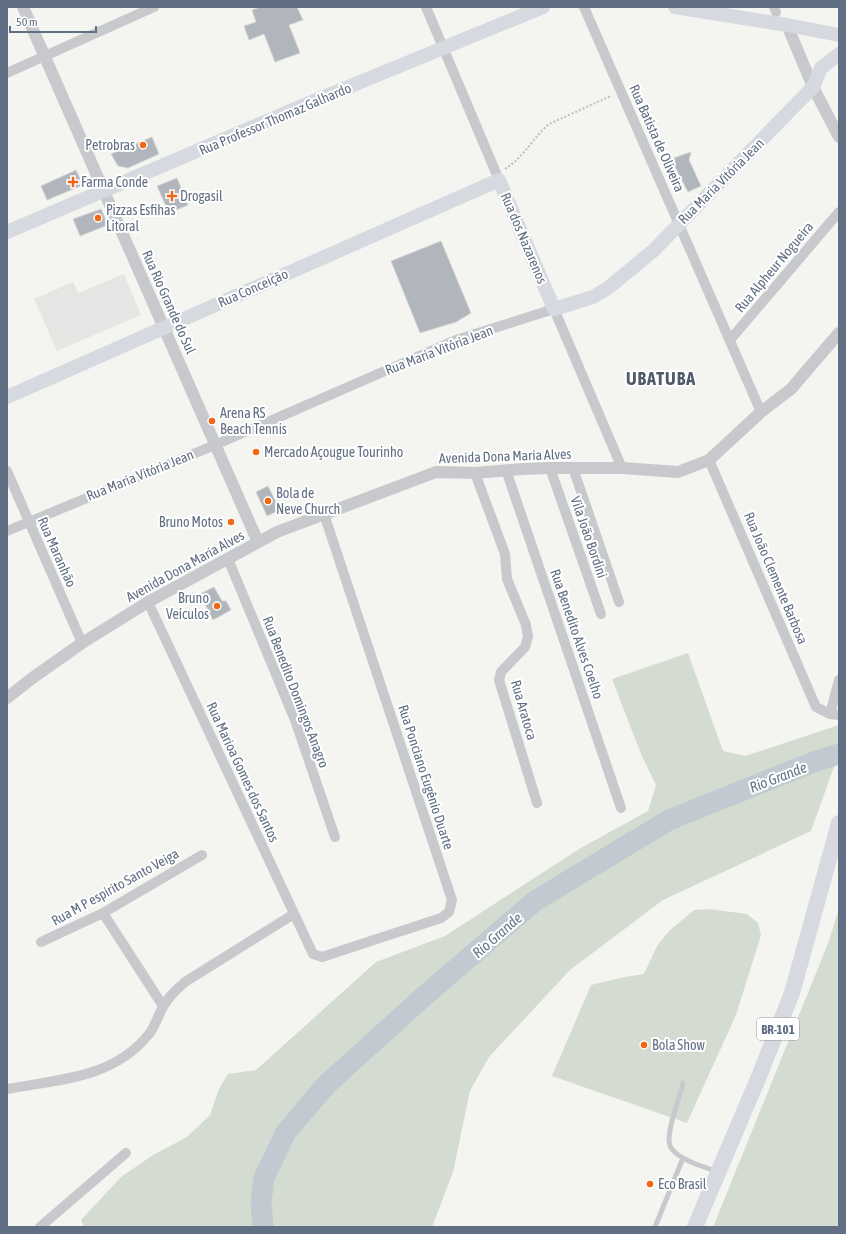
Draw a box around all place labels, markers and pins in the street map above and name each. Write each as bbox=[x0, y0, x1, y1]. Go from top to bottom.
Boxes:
place label: Petrobras bbox=[85, 137, 135, 153]
marker: Petrobras bbox=[138, 140, 148, 150]
place label: Farma Conde bbox=[81, 174, 148, 190]
marker: Farma Conde bbox=[68, 177, 78, 187]
place label: Drogasil bbox=[180, 188, 223, 204]
marker: Drogasil bbox=[167, 191, 177, 201]
place label: Pizzas Esfihas Litoral bbox=[106, 202, 176, 234]
marker: Pizzas Esfihas Litoral bbox=[93, 213, 103, 223]
place label: Arena RS Beach Tennis bbox=[220, 405, 287, 437]
marker: Arena RS Beach Tennis bbox=[207, 416, 217, 426]
place label: Mercado Açougue Tourinho bbox=[264, 444, 403, 460]
marker: Mercado Açougue Tourinho bbox=[251, 447, 261, 457]
place label: Bola de Neve Church bbox=[276, 485, 340, 517]
marker: Bola de Neve Church bbox=[263, 496, 273, 506]
place label: Bruno Motos bbox=[159, 514, 223, 530]
marker: Bruno Motos bbox=[226, 517, 236, 527]
place label: Bruno Veículos bbox=[166, 590, 209, 622]
marker: Bruno Veículos bbox=[212, 601, 222, 611]
place label: Bola Show bbox=[652, 1037, 705, 1053]
marker: Bola Show bbox=[639, 1040, 649, 1050]
place label: Eco Brasil bbox=[658, 1176, 707, 1192]
marker: Eco Brasil bbox=[645, 1179, 655, 1189]

